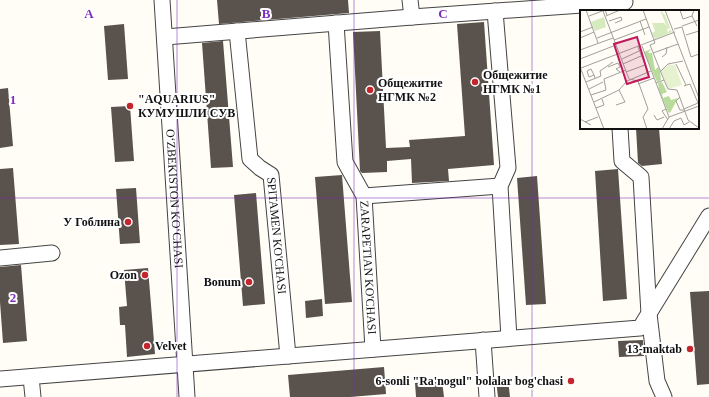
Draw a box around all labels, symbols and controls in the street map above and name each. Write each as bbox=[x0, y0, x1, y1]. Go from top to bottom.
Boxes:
text: A bbox=[84, 6, 94, 21]
text: B bbox=[262, 6, 271, 21]
text: C bbox=[438, 6, 448, 21]
inset map bbox=[580, 10, 699, 129]
place label: Общежитие НГМК №1 bbox=[483, 68, 548, 96]
place label: Общежитие НГМК №2 bbox=[378, 76, 443, 104]
marker: Общежитие НГМК №1 bbox=[470, 77, 480, 87]
marker: Общежитие НГМК №2 bbox=[365, 85, 375, 95]
text: 1 bbox=[10, 92, 16, 107]
place label: "AQUARIUS" КУМУШЛИ СУВ bbox=[138, 92, 235, 120]
marker: "AQUARIUS" КУМУШЛИ СУВ bbox=[125, 101, 135, 111]
street label: O‘ZBEKISTON KO‘CHASI bbox=[163, 129, 186, 269]
street label: SPITAMEN KO'CHASI bbox=[264, 176, 289, 295]
street label: ZARAPETIAN KO'CHASI bbox=[357, 200, 379, 335]
place label: У Гоблина bbox=[63, 215, 120, 229]
marker: У Гоблина bbox=[123, 217, 133, 227]
place label: Ozon bbox=[110, 268, 137, 282]
marker: Ozon bbox=[140, 270, 150, 280]
place label: Bonum bbox=[204, 275, 241, 289]
marker: Bonum bbox=[244, 277, 254, 287]
text: 2 bbox=[10, 290, 16, 305]
place label: Velvet bbox=[155, 339, 187, 353]
marker: Velvet bbox=[142, 341, 152, 351]
place label: 13-maktab bbox=[627, 342, 682, 356]
marker: 13-maktab bbox=[685, 344, 695, 354]
place label: 6-sonli "Ra'nogul" bolalar bog'chasi bbox=[376, 374, 564, 388]
marker: 6-sonli "Ra'nogul" bolalar bog'chasi bbox=[566, 376, 576, 386]

